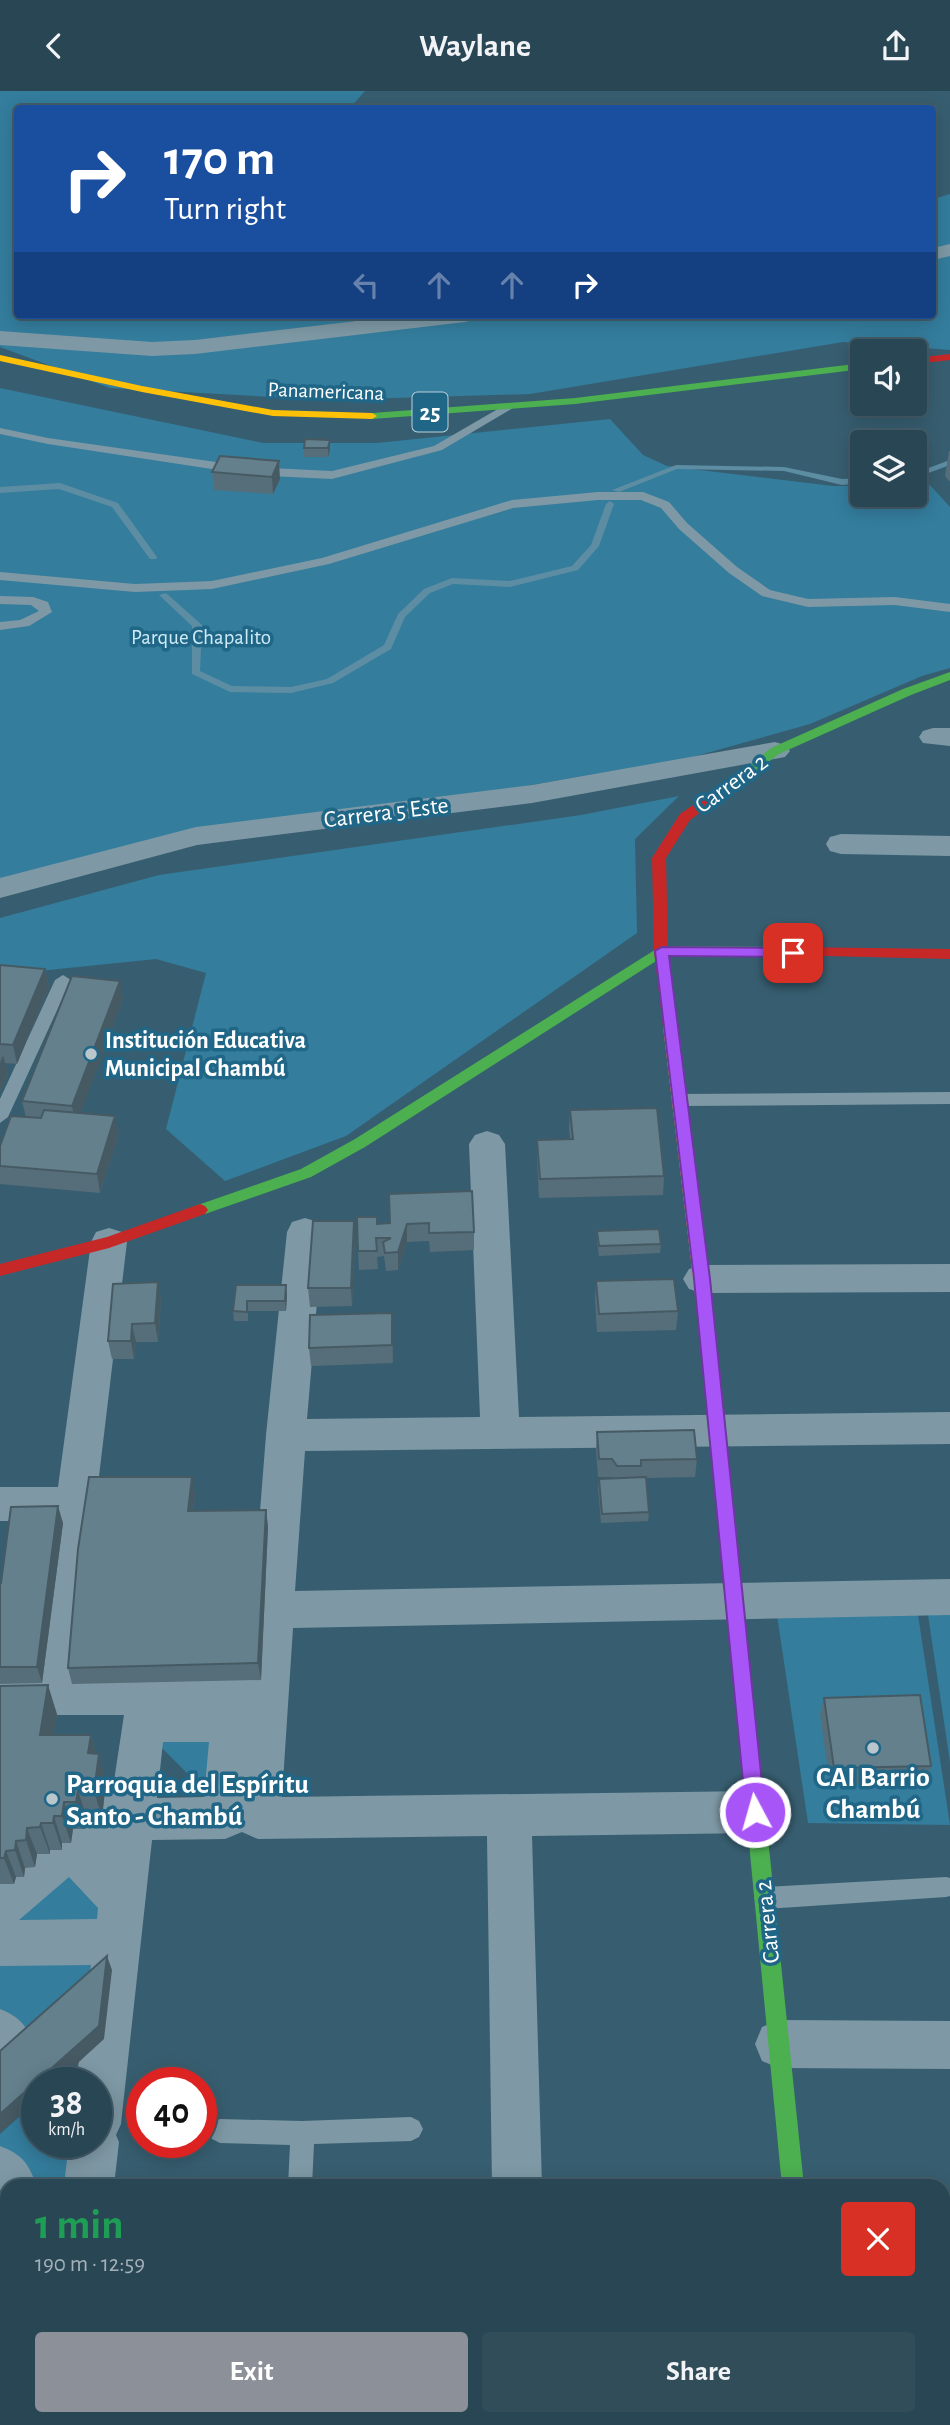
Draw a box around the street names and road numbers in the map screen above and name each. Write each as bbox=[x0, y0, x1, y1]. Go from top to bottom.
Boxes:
street label: Panamericana bbox=[267, 379, 385, 404]
road number: 25 bbox=[412, 393, 448, 431]
street label: Carrera 2 bbox=[691, 750, 772, 818]
street label: Carrera 5 Este bbox=[322, 793, 450, 833]
street label: Carrera 2 bbox=[752, 1879, 784, 1965]

